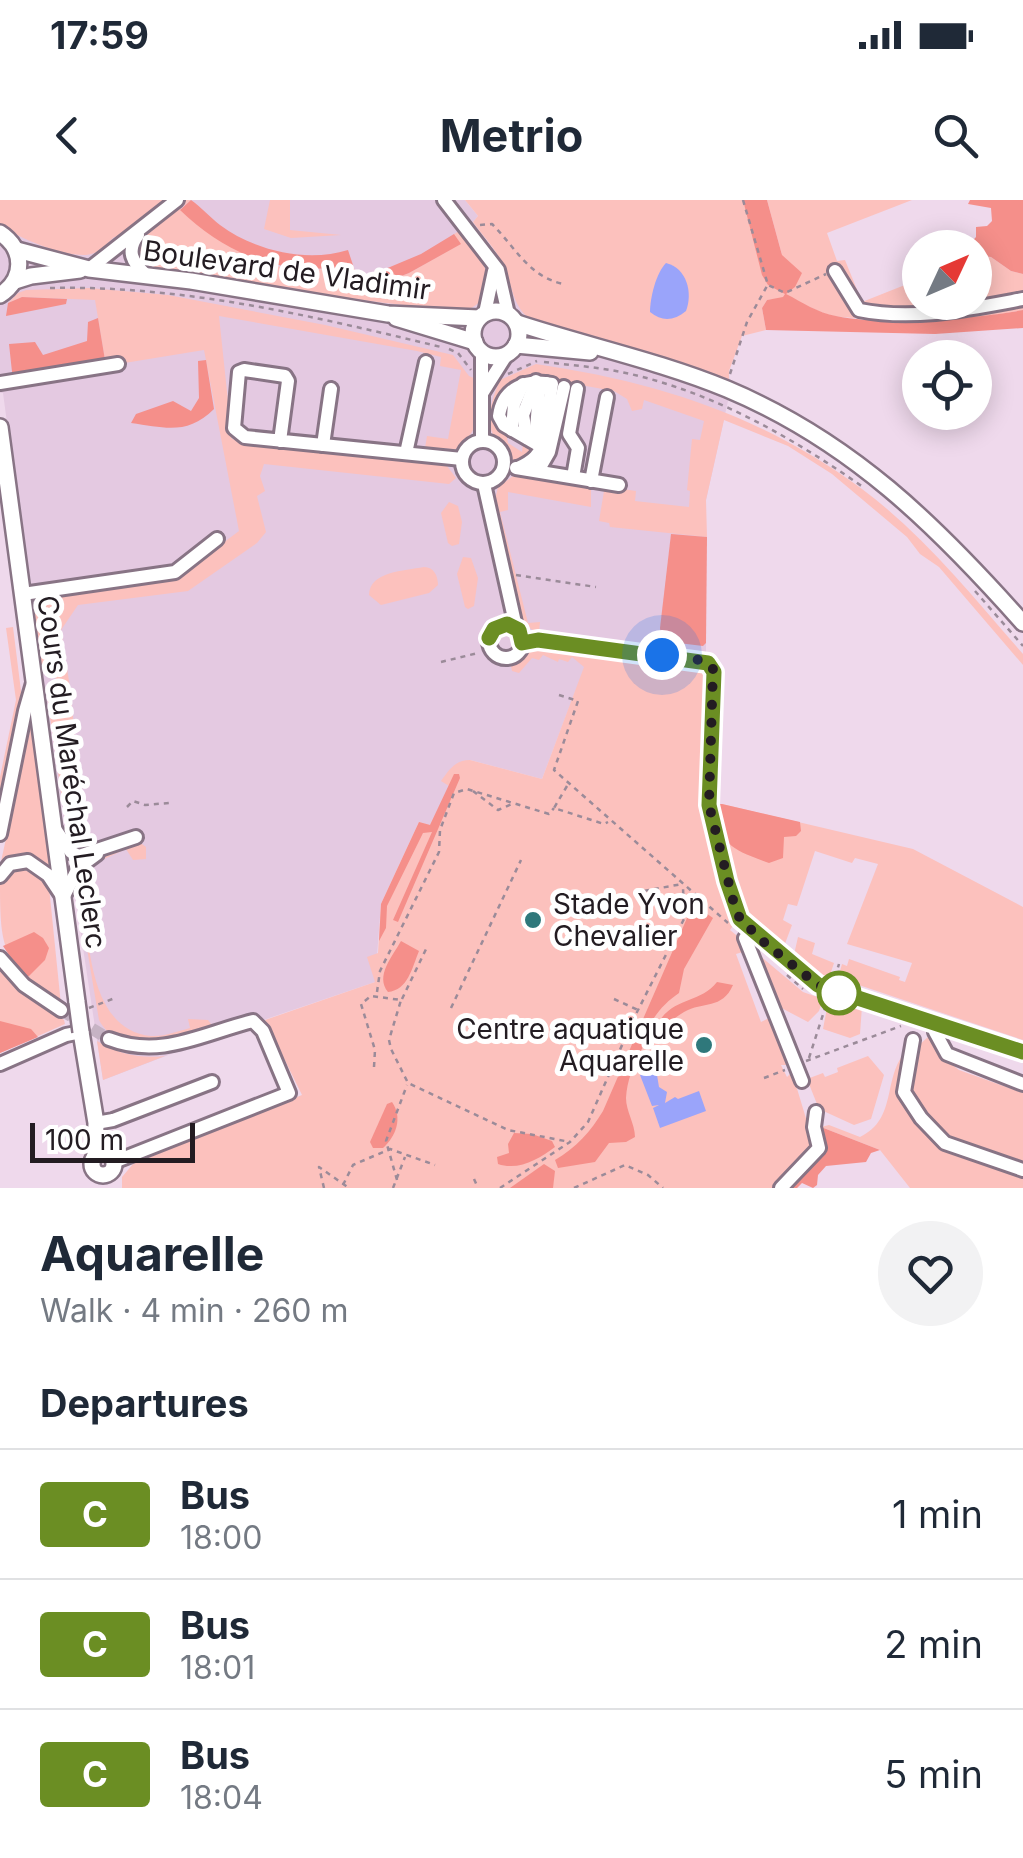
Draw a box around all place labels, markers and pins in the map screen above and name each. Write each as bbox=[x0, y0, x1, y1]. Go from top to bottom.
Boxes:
place label: Stade Yvon Chevalier bbox=[553, 887, 705, 953]
marker: Stade Yvon Chevalier bbox=[522, 909, 544, 931]
unlabelled marker bbox=[818, 972, 860, 1014]
place label: Centre aquatique Aquarelle bbox=[456, 1012, 684, 1078]
marker: Centre aquatique Aquarelle bbox=[693, 1034, 715, 1056]

